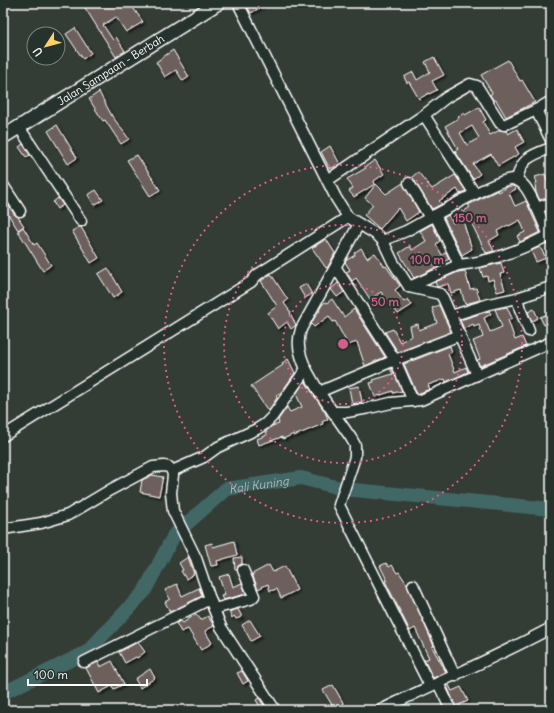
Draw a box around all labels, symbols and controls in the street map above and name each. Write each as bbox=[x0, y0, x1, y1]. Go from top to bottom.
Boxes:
north arrow bbox=[26, 26, 66, 66]
street label: Jalan Sampaan - Berbah bbox=[55, 31, 167, 108]
text: U bbox=[30, 45, 46, 59]
text: 150 m bbox=[454, 210, 487, 225]
text: 100 m bbox=[410, 252, 444, 267]
text: 50 m bbox=[371, 294, 400, 309]
centre of rings bbox=[336, 337, 350, 351]
water label: Kali Kuning bbox=[228, 472, 291, 496]
scale bar bbox=[28, 661, 147, 687]
text: 100 m bbox=[34, 667, 68, 682]

